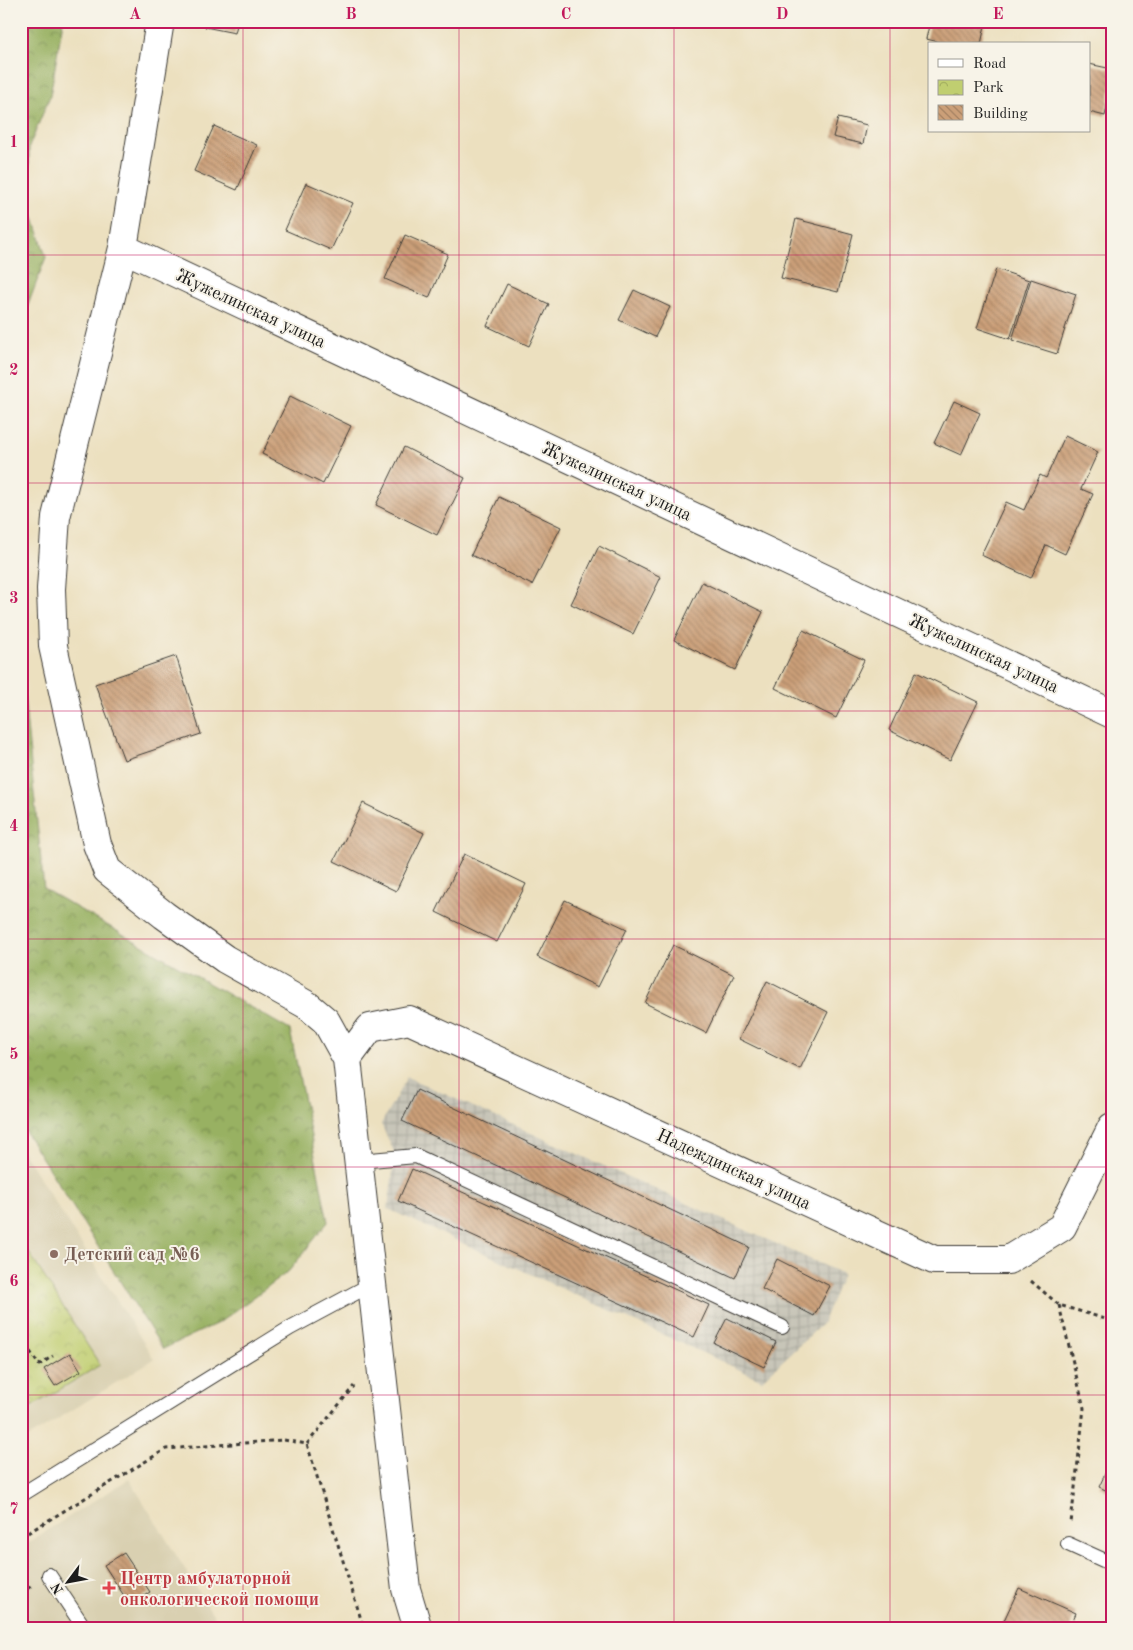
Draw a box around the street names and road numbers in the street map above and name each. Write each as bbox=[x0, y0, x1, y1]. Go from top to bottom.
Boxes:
street label: Жужелинская улица bbox=[173, 266, 328, 352]
street label: Жужелинская улица bbox=[539, 439, 694, 525]
street label: Жужелинская улица bbox=[906, 611, 1061, 697]
street label: Надеждинская улица bbox=[654, 1126, 813, 1214]

